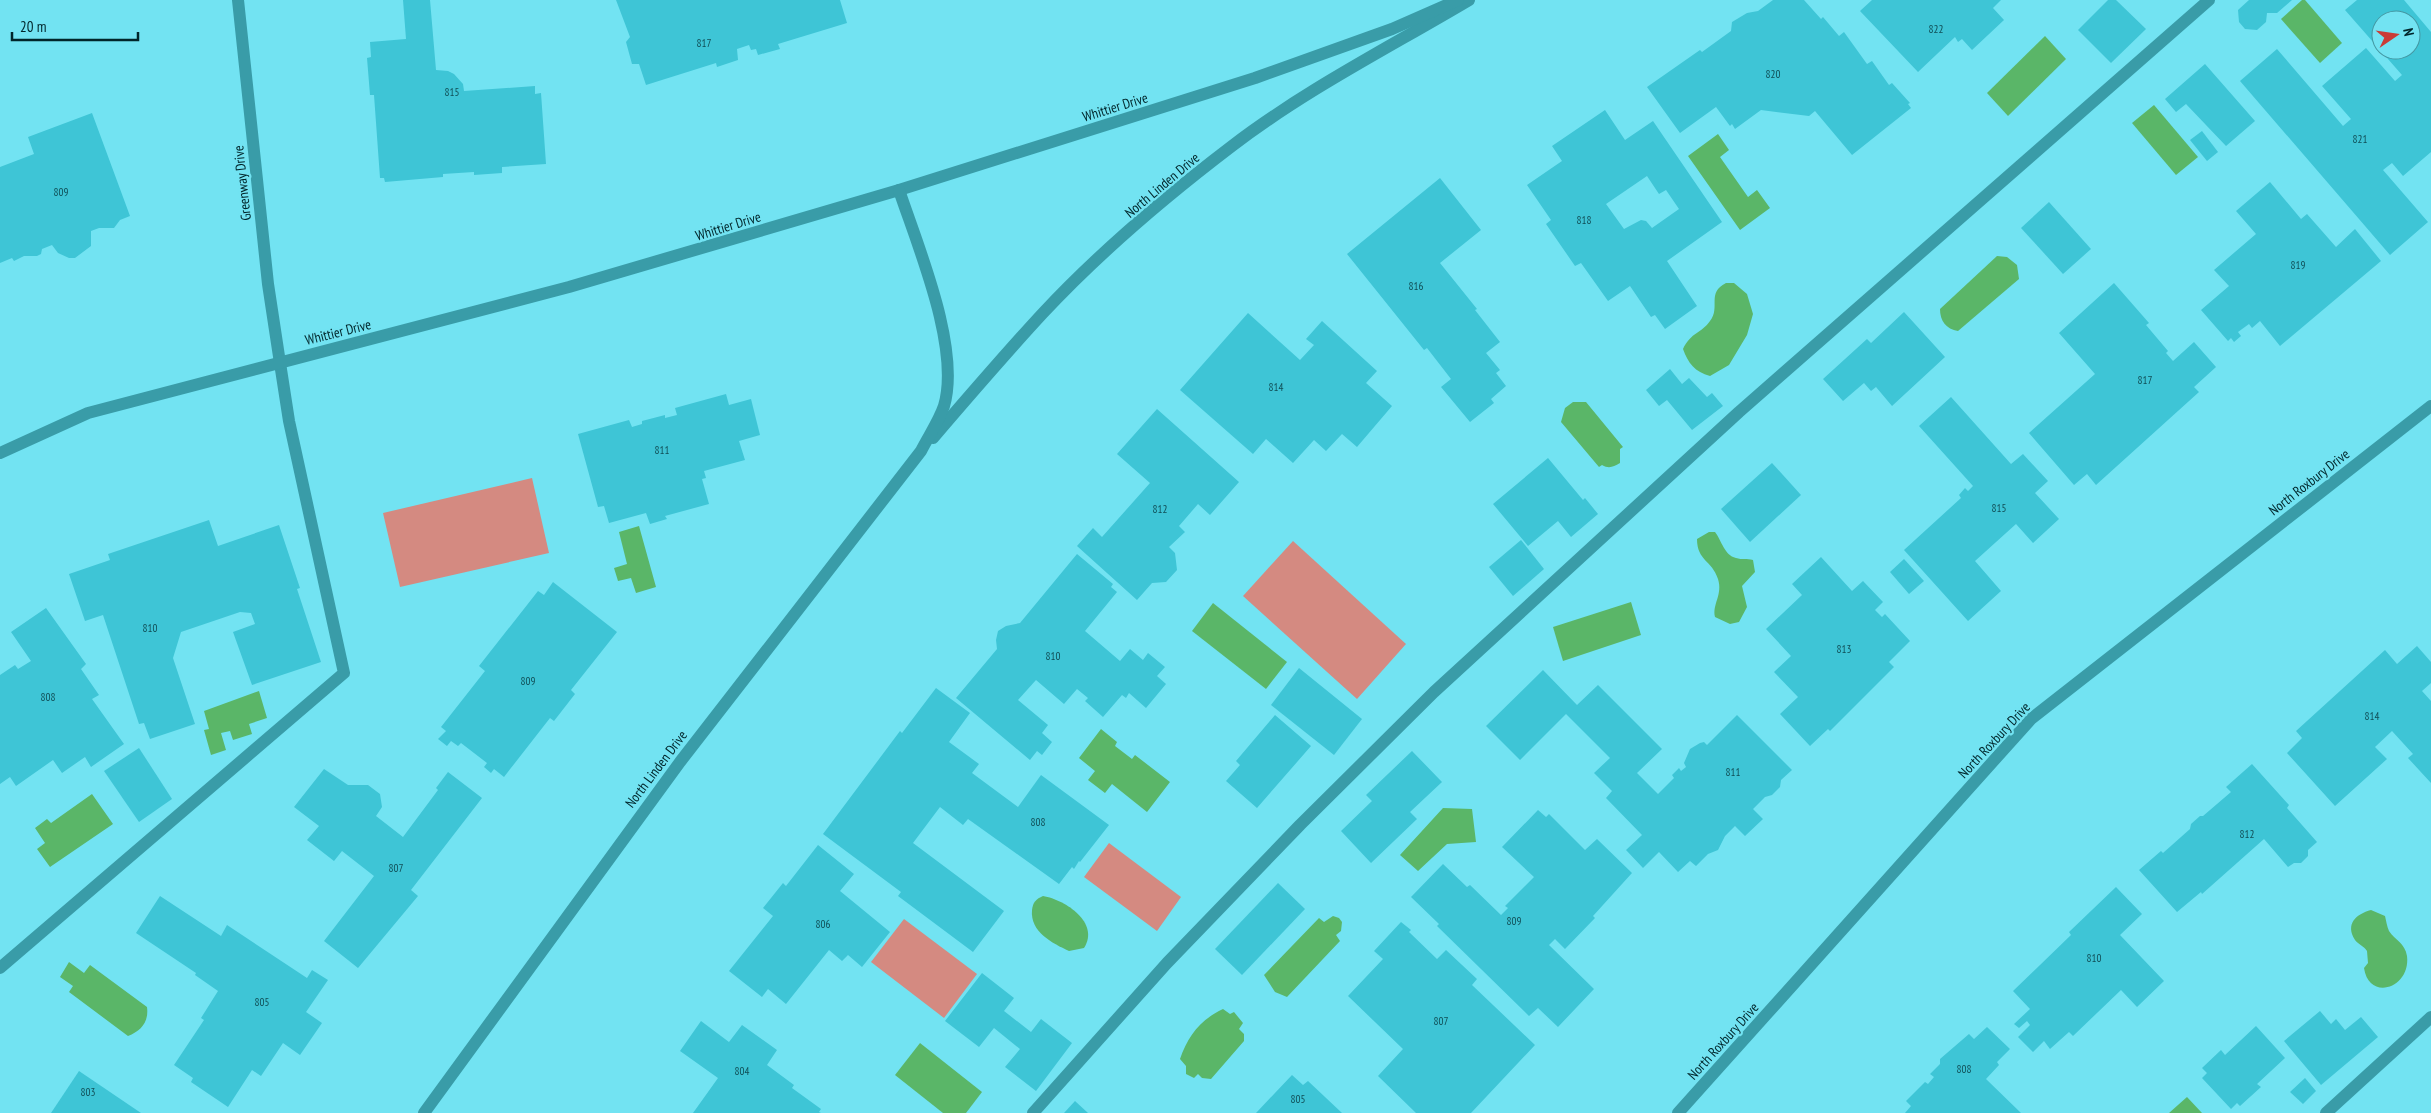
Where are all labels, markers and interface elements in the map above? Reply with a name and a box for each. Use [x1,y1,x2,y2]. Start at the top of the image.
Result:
scale bar [12,10,139,42]
north arrow [2371,10,2421,60]
text: 20 m [20,17,46,36]
house number: 822 [1929,22,1943,36]
text: N [2399,26,2418,38]
house number: 817 [697,36,711,50]
house number: 820 [1766,67,1780,81]
house number: 815 [445,85,459,99]
street label: Whittier Drive [1080,88,1150,125]
house number: 821 [2353,132,2367,146]
street label: Greenway Drive [229,144,255,221]
street label: North Linden Drive [1121,148,1203,222]
house number: 809 [54,185,68,199]
street label: Whittier Drive [693,207,763,244]
house number: 818 [1577,213,1591,227]
house number: 819 [2291,258,2305,272]
house number: 816 [1409,279,1423,293]
street label: Whittier Drive [303,315,373,349]
house number: 817 [2138,373,2152,387]
house number: 814 [1269,380,1283,394]
house number: 811 [655,443,669,457]
street label: North Roxbury Drive [2265,445,2353,519]
house number: 815 [1992,501,2006,515]
house number: 812 [1153,502,1167,516]
house number: 810 [143,621,157,635]
house number: 813 [1837,642,1851,656]
house number: 810 [1046,649,1060,663]
house number: 809 [521,674,535,688]
house number: 808 [41,690,55,704]
street label: North Roxbury Drive [1954,698,2034,782]
house number: 814 [2365,709,2379,723]
street label: North Linden Drive [621,727,691,811]
house number: 811 [1726,765,1740,779]
house number: 808 [1031,815,1045,829]
house number: 812 [2240,827,2254,841]
house number: 807 [389,861,403,875]
house number: 809 [1507,914,1521,928]
house number: 806 [816,917,830,931]
house number: 810 [2087,951,2101,965]
house number: 805 [255,995,269,1009]
street label: North Roxbury Drive [1684,999,1763,1083]
house number: 807 [1434,1014,1448,1028]
house number: 808 [1957,1062,1971,1076]
house number: 804 [735,1064,749,1078]
house number: 803 [81,1085,95,1099]
house number: 805 [1291,1092,1305,1106]

